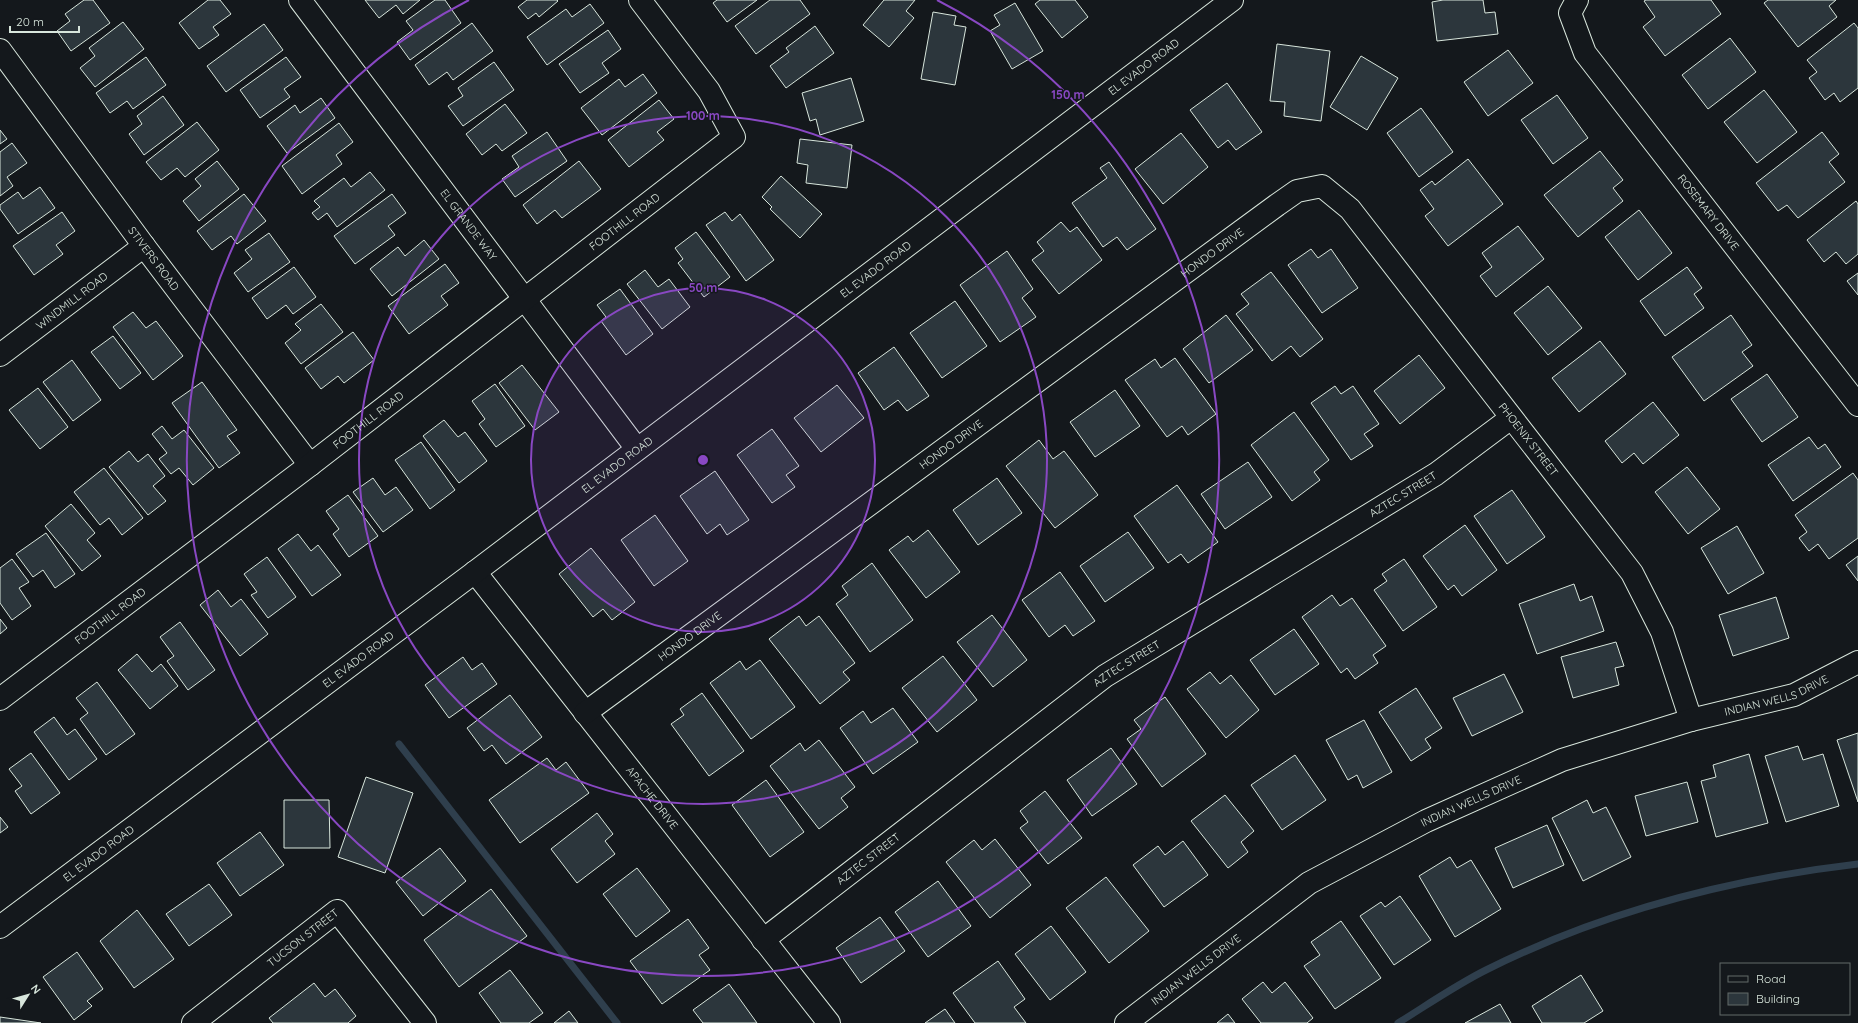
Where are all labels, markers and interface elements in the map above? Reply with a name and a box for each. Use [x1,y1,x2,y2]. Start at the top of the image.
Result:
scale bar [10,8,79,34]
text: 20 m [16,14,44,29]
street label: EL EVADO ROAD [1105,35,1182,98]
text: 150 m [1051,87,1085,102]
text: 100 m [686,108,720,123]
street label: ROSEMARY DRIVE [1675,171,1742,253]
street label: EL GRANDE WAY [437,186,500,263]
street label: FOOTHILL ROAD [586,190,663,253]
street label: STIVERS ROAD [125,224,182,293]
street label: HONDO DRIVE [1178,225,1247,281]
street label: EL EVADO ROAD [837,238,914,301]
street label: WINDMILL ROAD [33,269,111,332]
text: 50 m [689,280,717,295]
street label: FOOTHILL ROAD [330,388,406,452]
street label: PHOENIX STREET [1496,400,1561,479]
street label: HONDO DRIVE [916,416,985,472]
street label: EL EVADO ROAD [579,433,655,496]
centre of rings [696,453,710,467]
street label: AZTEC STREET [1366,468,1440,520]
street label: FOOTHILL ROAD [72,584,149,647]
street label: HONDO DRIVE [655,608,724,664]
street label: EL EVADO ROAD [320,628,397,691]
street label: AZTEC STREET [1090,637,1163,690]
street label: INDIAN WELLS DRIVE [1723,672,1831,719]
street label: APACHE DRIVE [623,763,681,832]
street label: INDIAN WELLS DRIVE [1418,772,1523,830]
street label: EL EVADO ROAD [60,822,137,885]
street label: AZTEC STREET [834,830,903,888]
street label: TUCSON STREET [264,905,342,970]
street label: INDIAN WELLS DRIVE [1148,931,1243,1008]
legend [1720,963,1850,1015]
text: Road [1756,971,1786,986]
north arrow [8,975,48,1015]
text: N [28,982,44,996]
text: Building [1756,991,1800,1006]

